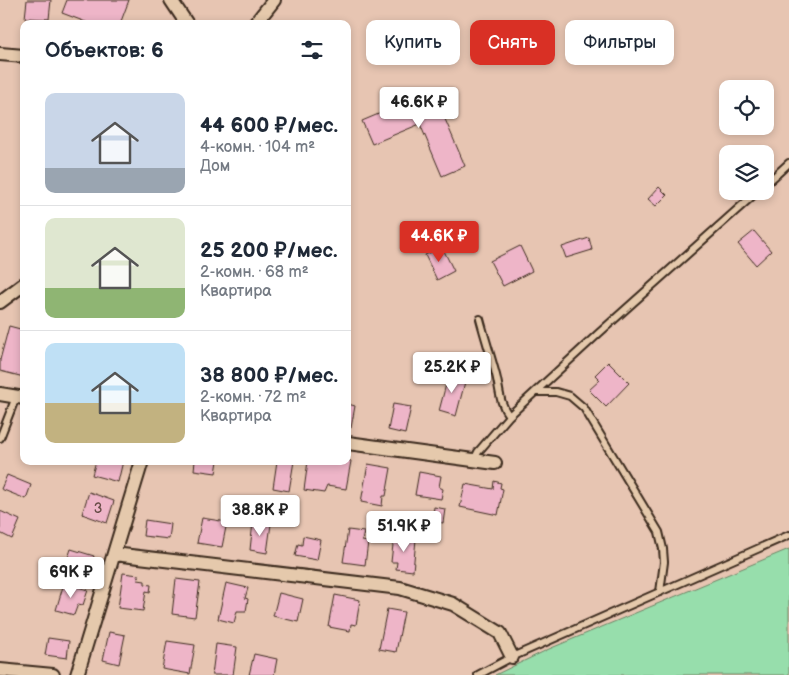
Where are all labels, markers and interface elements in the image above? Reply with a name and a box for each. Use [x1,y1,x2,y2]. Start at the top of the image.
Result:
chip: Купить [366,20,460,65]
chip: Снять [470,20,555,65]
chip: Фильтры [565,20,674,65]
icon: filters [298,36,326,64]
text: Объектов: 6 [45,38,164,63]
map controls [719,80,774,200]
button: locate [719,80,774,135]
pin: 46.6K ₽ [373,86,465,129]
text: 46.6K ₽ [391,93,447,112]
icon: home [85,113,145,173]
text: 44 600 ₽/мес. [200,113,338,138]
text: 4-комн. · 104 m² [200,138,315,157]
button: layers [719,145,774,200]
text: Дом [200,157,230,176]
pin: 44.6K ₽ [393,220,485,263]
text: 44.6K ₽ [411,227,467,246]
icon: home [85,238,145,298]
text: 25 200 ₽/мес. [200,238,338,263]
text: 2-комн. · 68 m² [200,263,309,282]
text: Квартира [200,282,272,301]
pin: 25.2K ₽ [406,352,498,394]
text: 25.2K ₽ [424,358,480,377]
icon: home [85,363,145,423]
text: 38 800 ₽/мес. [200,363,338,388]
text: 2-комн. · 72 m² [200,388,306,407]
text: Квартира [200,407,272,426]
pin: 38.8K ₽ [214,494,306,537]
house number: 3 [94,500,102,517]
text: 38.8K ₽ [232,501,288,520]
pin: 51.9K ₽ [358,510,450,553]
text: 51.9K ₽ [377,517,431,536]
pin: 69K ₽ [36,556,106,599]
text: 69K ₽ [49,563,93,582]

